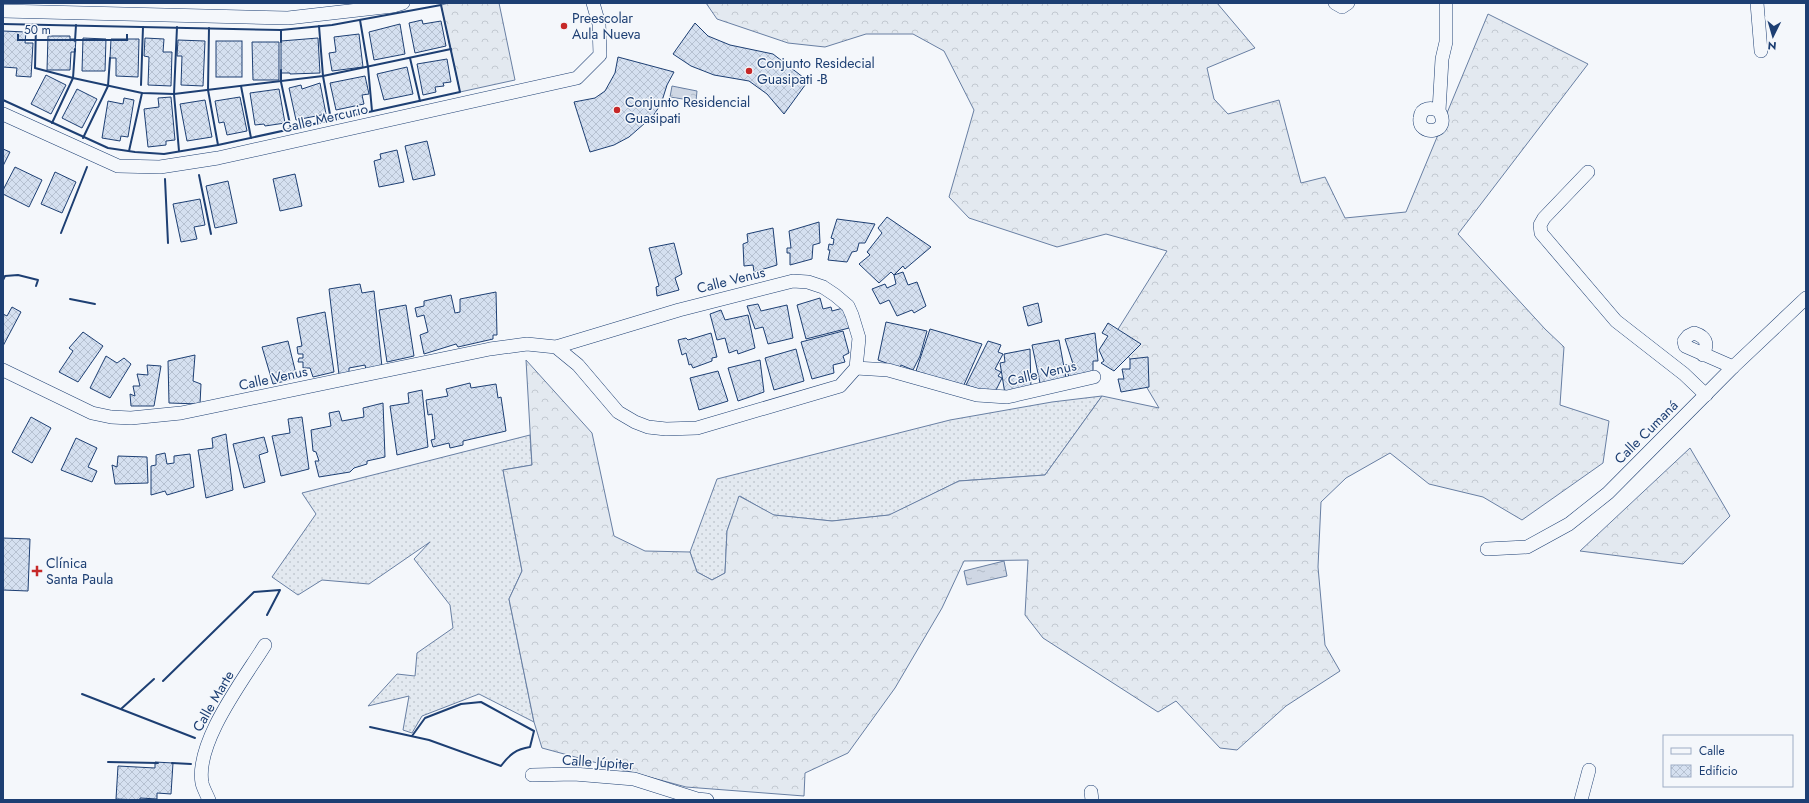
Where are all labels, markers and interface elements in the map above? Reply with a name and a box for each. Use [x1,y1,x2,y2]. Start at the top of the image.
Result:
place label: Preescolar Aula Nueva [572,8,641,44]
scale bar [18,16,127,42]
north arrow [1753,16,1793,56]
text: 50 m [24,21,51,39]
marker: Preescolar Aula Nueva [559,21,569,31]
text: N [1767,38,1777,54]
place label: Conjunto Residecial Guasipati -B [757,53,875,89]
marker: Conjunto Residecial Guasipati -B [744,66,754,76]
place label: Conjunto Residencial Guasipati [625,92,750,128]
street label: Calle Mercurio [280,98,370,138]
marker: Conjunto Residencial Guasipati [612,105,622,115]
street label: Calle Venus [695,262,768,298]
street label: Calle Venus [1006,355,1079,391]
street label: Calle Venus [237,361,310,395]
street label: Calle Cumaná [1610,396,1682,468]
place label: Clínica Santa Paula [46,553,113,589]
marker: Clínica Santa Paula [31,565,43,577]
street label: Calle Marte [187,667,239,735]
legend [1663,735,1793,787]
text: Calle [1699,742,1725,760]
street label: Calle Júpiter [561,750,635,774]
text: Edificio [1699,762,1738,780]

